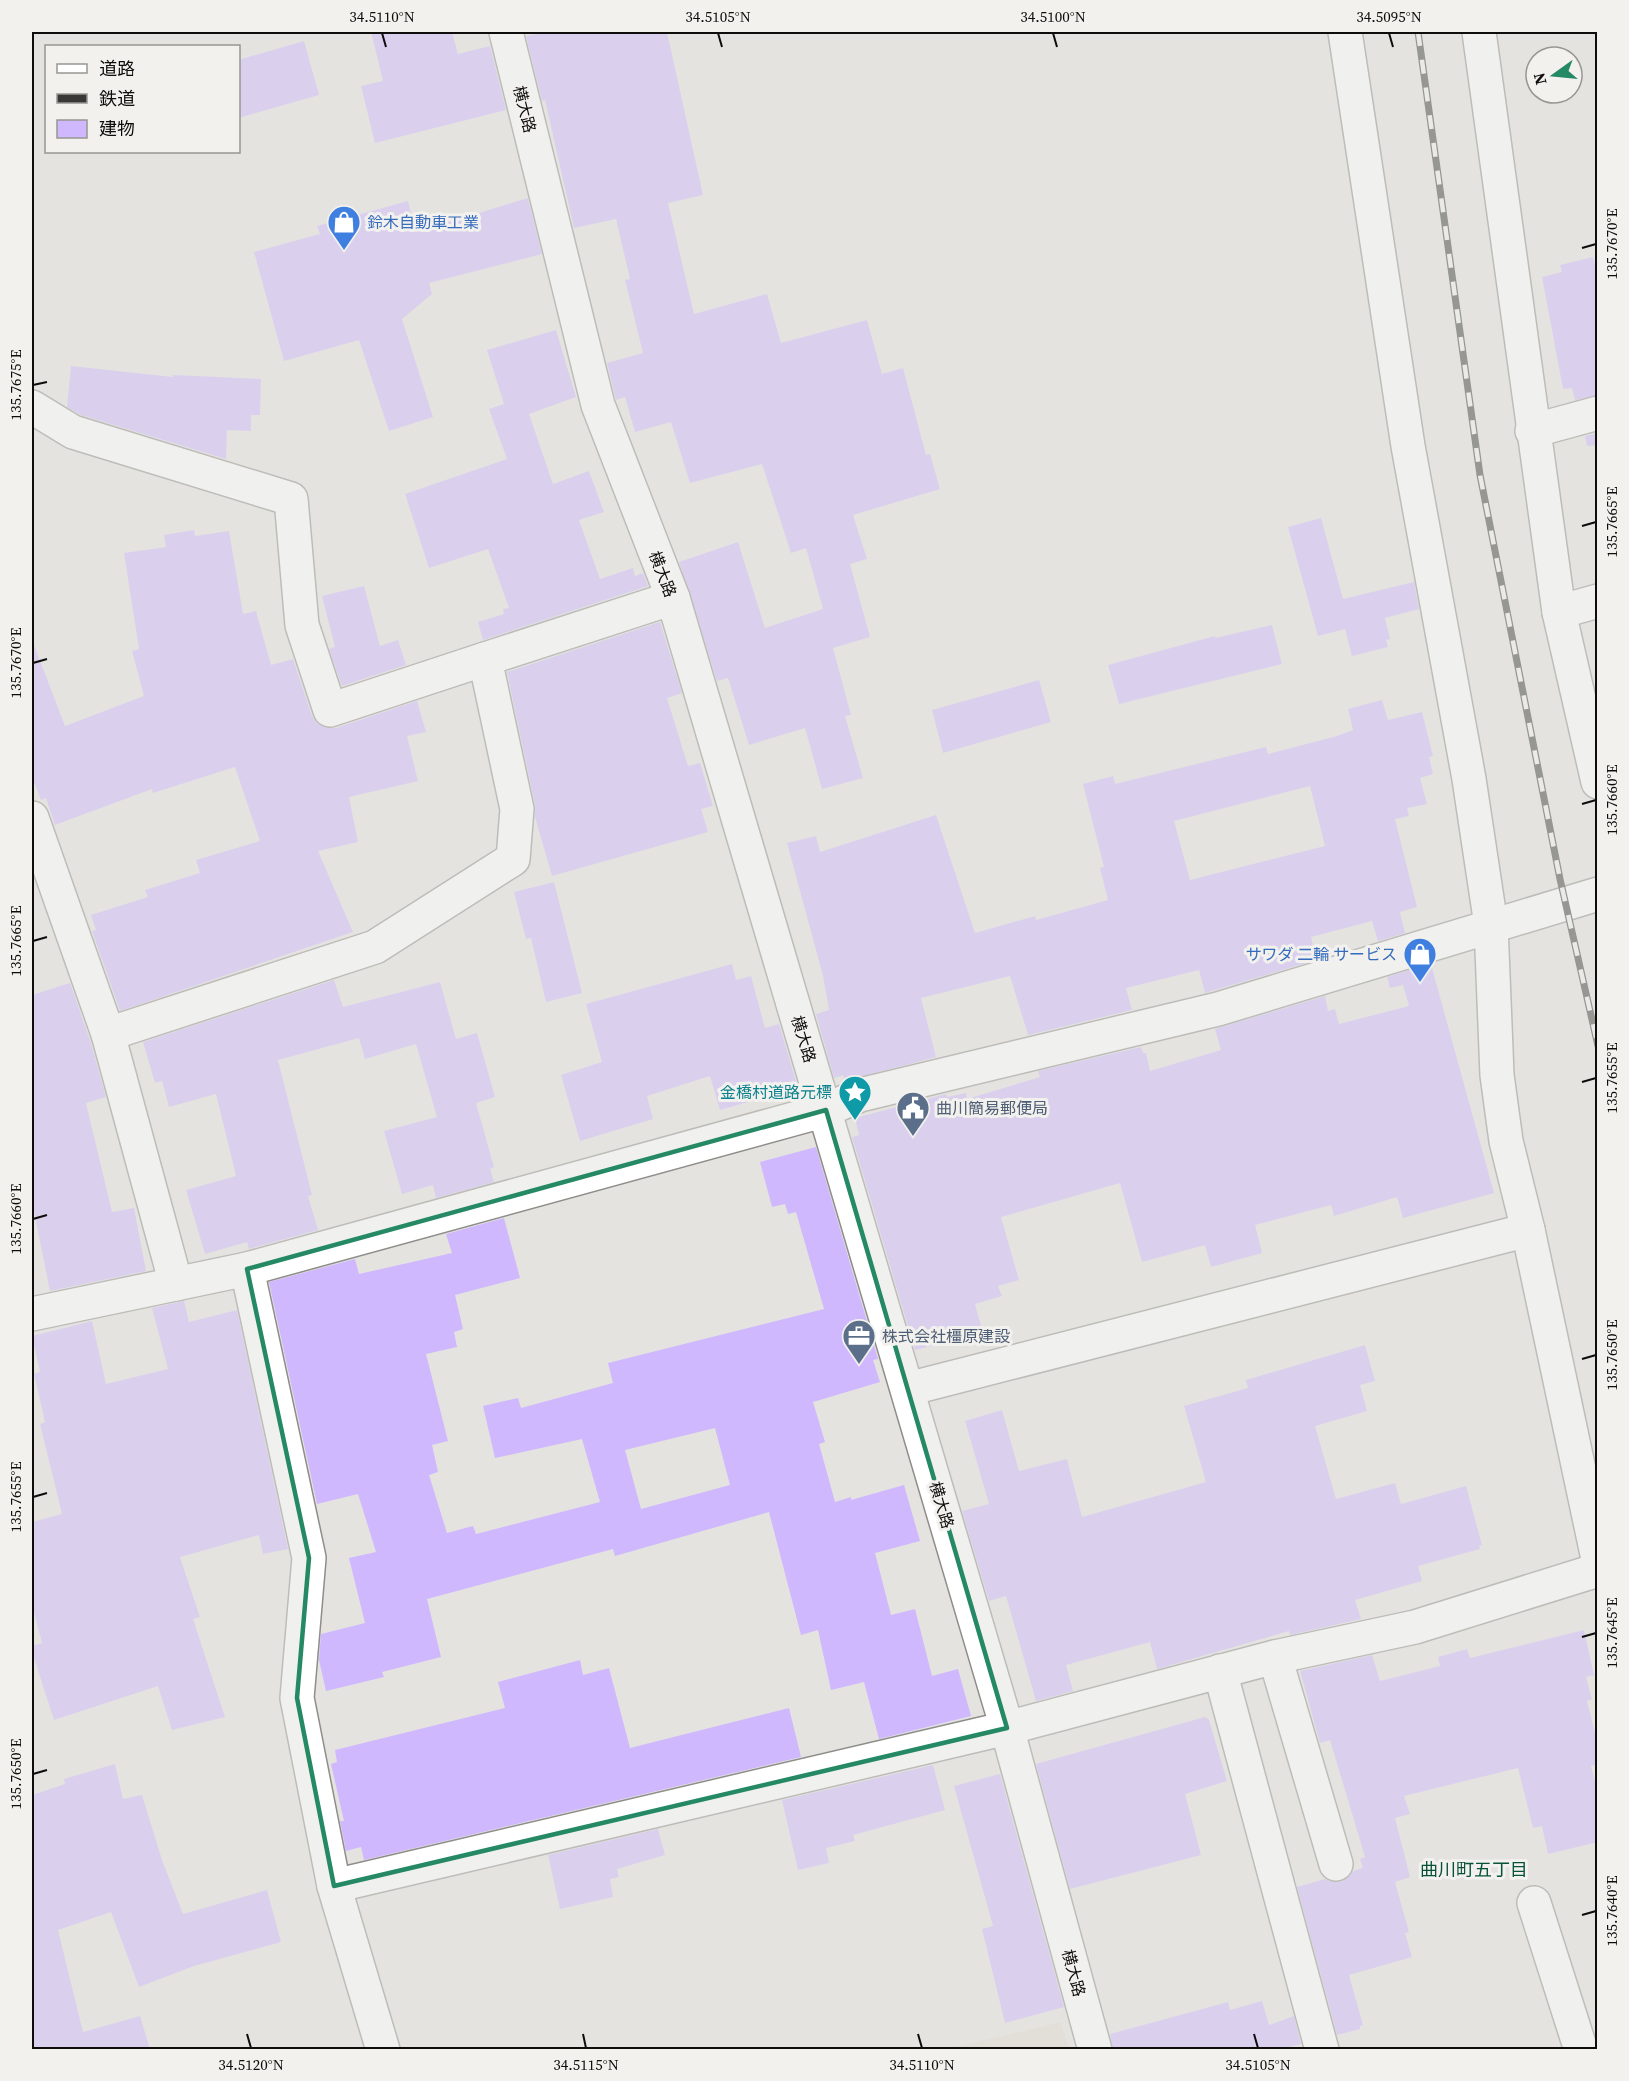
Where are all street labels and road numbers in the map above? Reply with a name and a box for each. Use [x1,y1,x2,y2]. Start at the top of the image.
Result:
street label: 横大路 [509,83,541,135]
street label: 横大路 [644,548,682,600]
street label: 横大路 [786,1013,822,1065]
street label: 横大路 [925,1479,959,1531]
street label: 横大路 [1057,1947,1091,1999]

